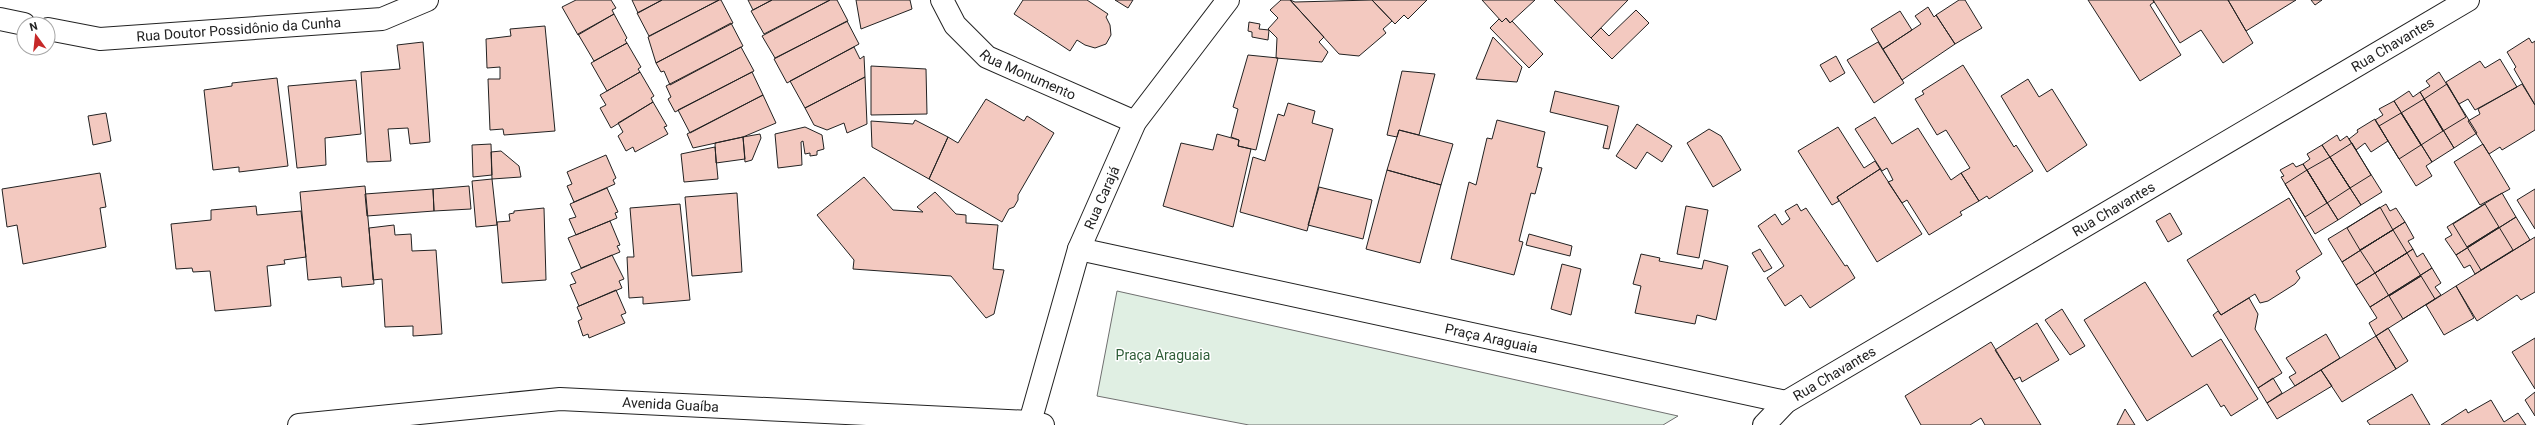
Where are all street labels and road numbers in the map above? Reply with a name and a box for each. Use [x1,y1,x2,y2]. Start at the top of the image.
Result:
street label: Rua Doutor Possidônio da Cunha [136,14,342,44]
street label: Rua Chavantes [2348,14,2437,75]
street label: Rua Monumento [976,46,1078,103]
street label: Rua Carajá [1081,164,1123,232]
street label: Rua Chavantes [2069,178,2158,239]
street label: Praça Araguaia [1443,320,1540,356]
street label: Rua Chavantes [1790,343,1879,404]
street label: Avenida Guaíba [622,394,719,415]

